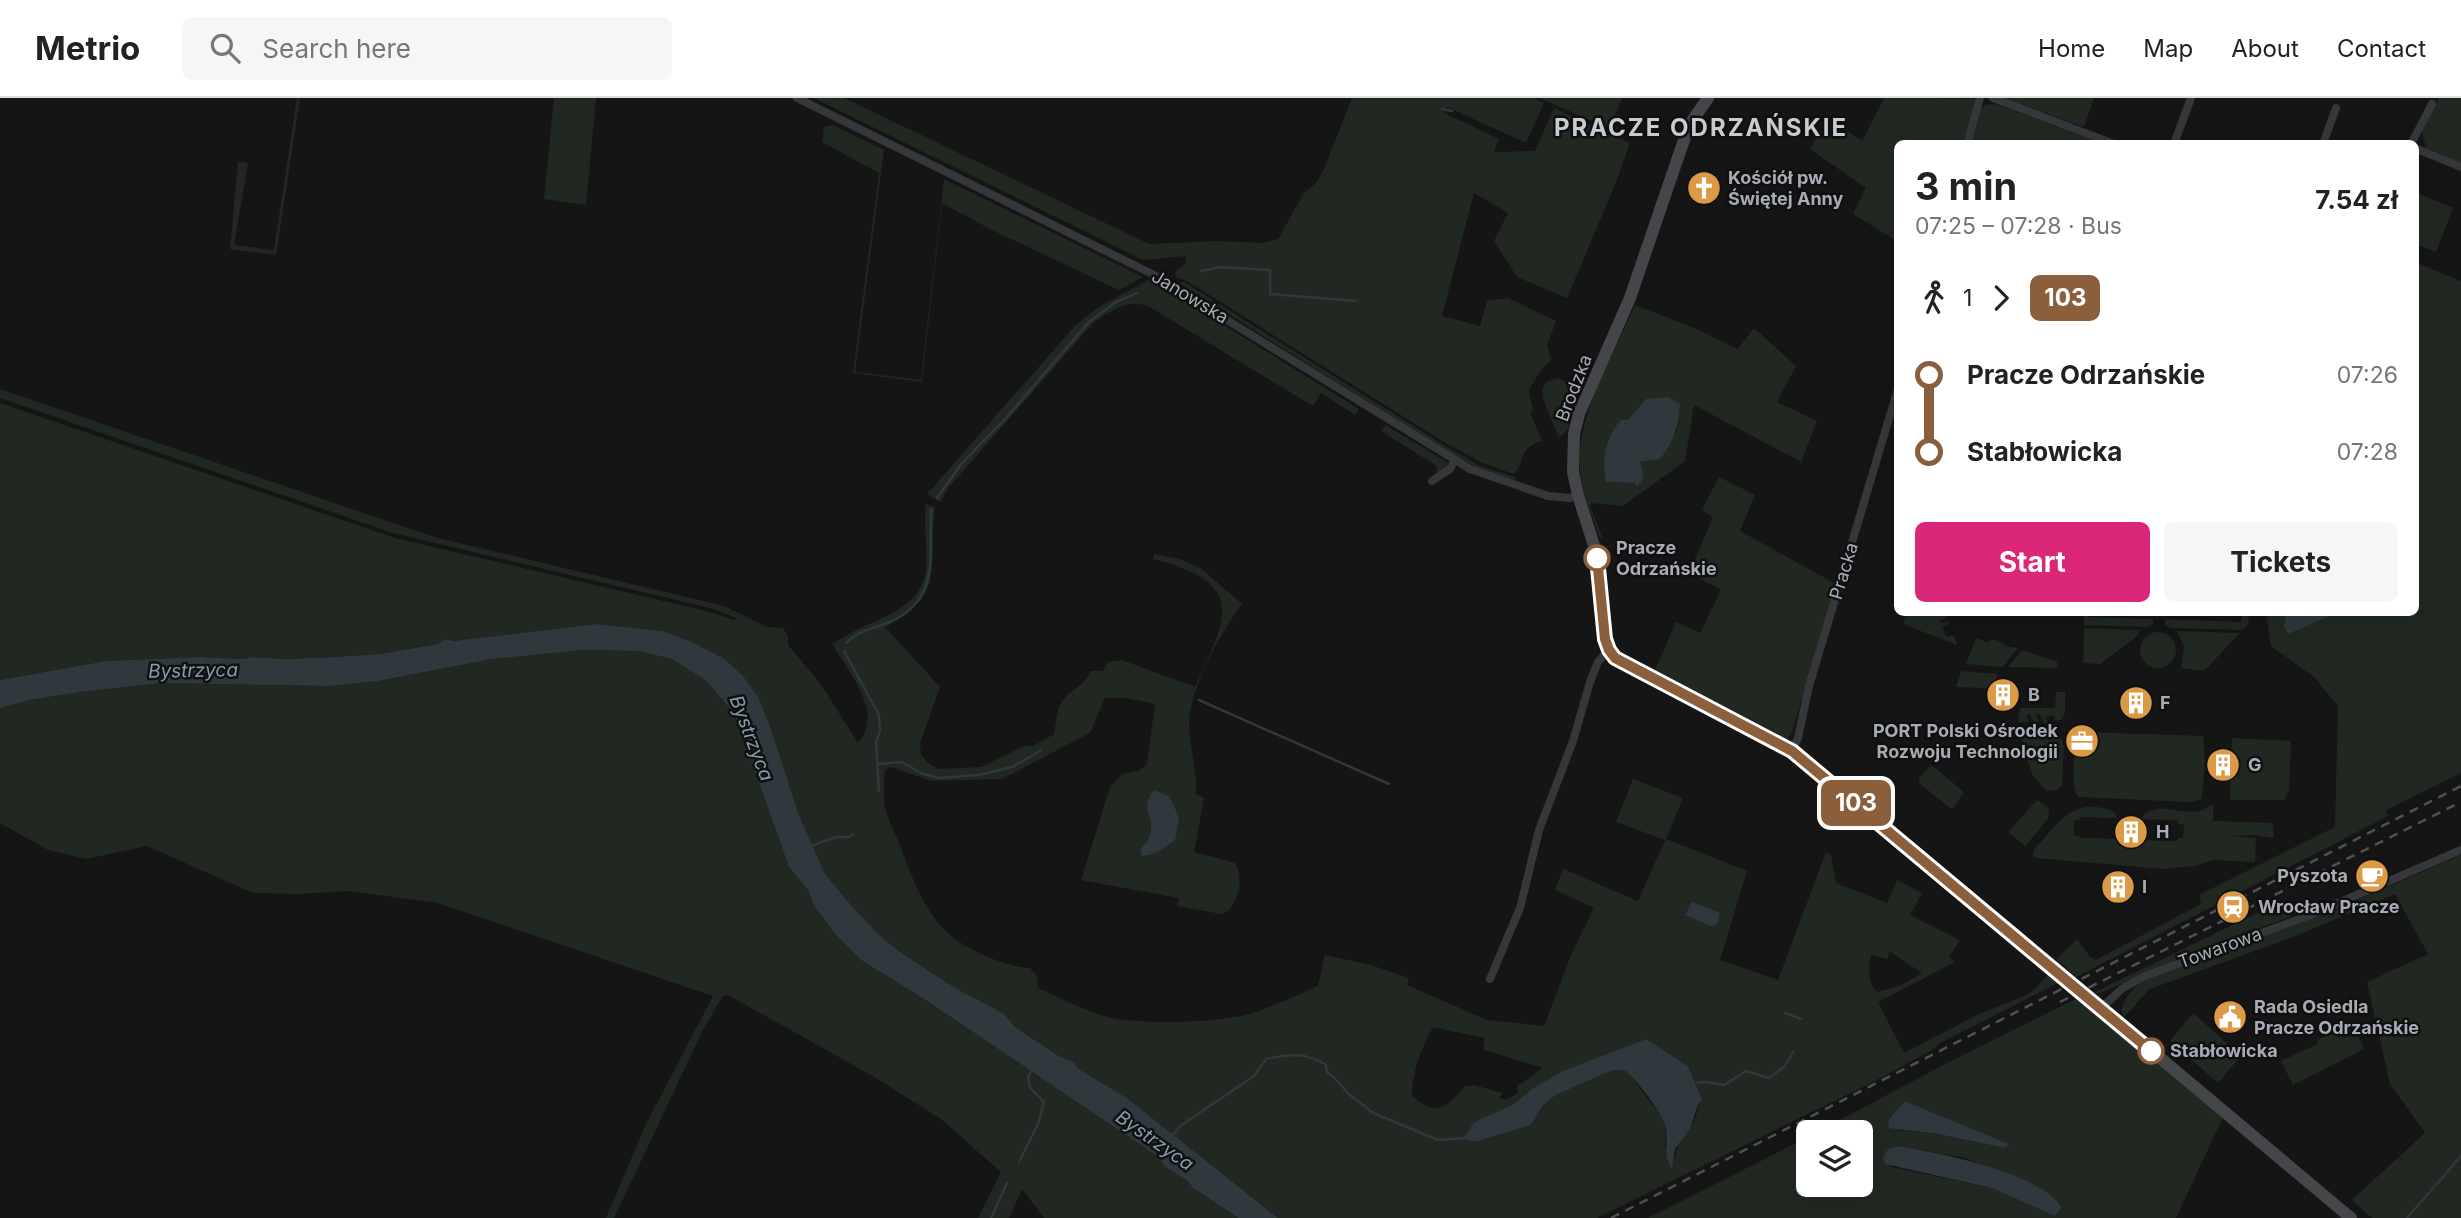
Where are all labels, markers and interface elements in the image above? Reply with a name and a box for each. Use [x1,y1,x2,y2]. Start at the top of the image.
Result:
search box [182,17,672,80]
text: Metrio [35,28,140,68]
icon: search [206,29,244,67]
text: Search here [262,33,411,64]
text: Home [2038,34,2105,63]
text: Map [2143,34,2193,63]
text: About [2231,34,2299,63]
text: Contact [2337,34,2426,63]
district label: PRACZE ODRZAŃSKIE [1554,113,1848,142]
text: 3 min [1915,163,2017,209]
place label: Kościół pw. Świętej Anny [1728,167,1844,209]
church icon: Kościół pw. Świętej Anny [1685,169,1723,207]
text: 7.54 zł [2315,184,2398,215]
text: 07:25 – 07:28 · Bus [1915,212,2122,240]
street label: Janowska [1148,266,1232,328]
icon: walk [1915,279,1953,317]
icon: forward [1982,279,2020,317]
text: 103 [2044,283,2086,312]
text: 1 [1963,284,1972,312]
street label: Brodzka [1551,351,1596,424]
text: Pracze Odrzańskie [1967,359,2205,390]
text: 07:26 [2337,361,2398,389]
text: Stabłowicka [1967,436,2122,467]
text: 07:28 [2337,438,2398,466]
button: Start [1915,522,2150,602]
button: Tickets [2164,522,2398,602]
place label: Pracze Odrzańskie [1616,537,1717,579]
street label: Pracka [1825,540,1862,602]
marker: Pracze Odrzańskie [1584,545,1610,571]
water label: Bystrzyca [148,658,238,683]
building icon: B [1984,676,2022,714]
place label: B [2028,684,2040,705]
building icon: F [2117,684,2155,722]
water label: Bystrzyca [725,692,778,785]
place label: F [2160,692,2171,713]
place label: PORT Polski Ośrodek Rozwoju Technologii [1873,720,2059,762]
office icon: PORT Polski Ośrodek Rozwoju Technologii [2063,722,2101,760]
building icon: G [2204,746,2242,784]
place label: G [2248,754,2262,775]
line badge: 103 [1816,780,1896,826]
text: 103 [1835,788,1877,817]
building icon: H [2112,813,2150,851]
place label: H [2156,821,2169,842]
cafe icon: Pyszota [2353,857,2391,895]
place label: Pyszota [2277,865,2348,886]
building icon: I [2099,868,2137,906]
place label: I [2142,876,2147,897]
station icon: Wrocław Pracze [2214,888,2252,926]
place label: Wrocław Pracze [2258,896,2400,917]
street label: Towarowa [2175,923,2264,972]
place label: Rada Osiedla Pracze Odrzańskie [2254,996,2419,1038]
public building icon: Rada Osiedla Pracze Odrzańskie [2211,998,2249,1036]
marker: Stabłowicka [2138,1038,2164,1064]
place label: Stabłowicka [2170,1040,2278,1061]
water label: Bystrzyca [1111,1105,1198,1176]
map controls [1796,1120,1873,1197]
button: layers [1796,1120,1873,1197]

